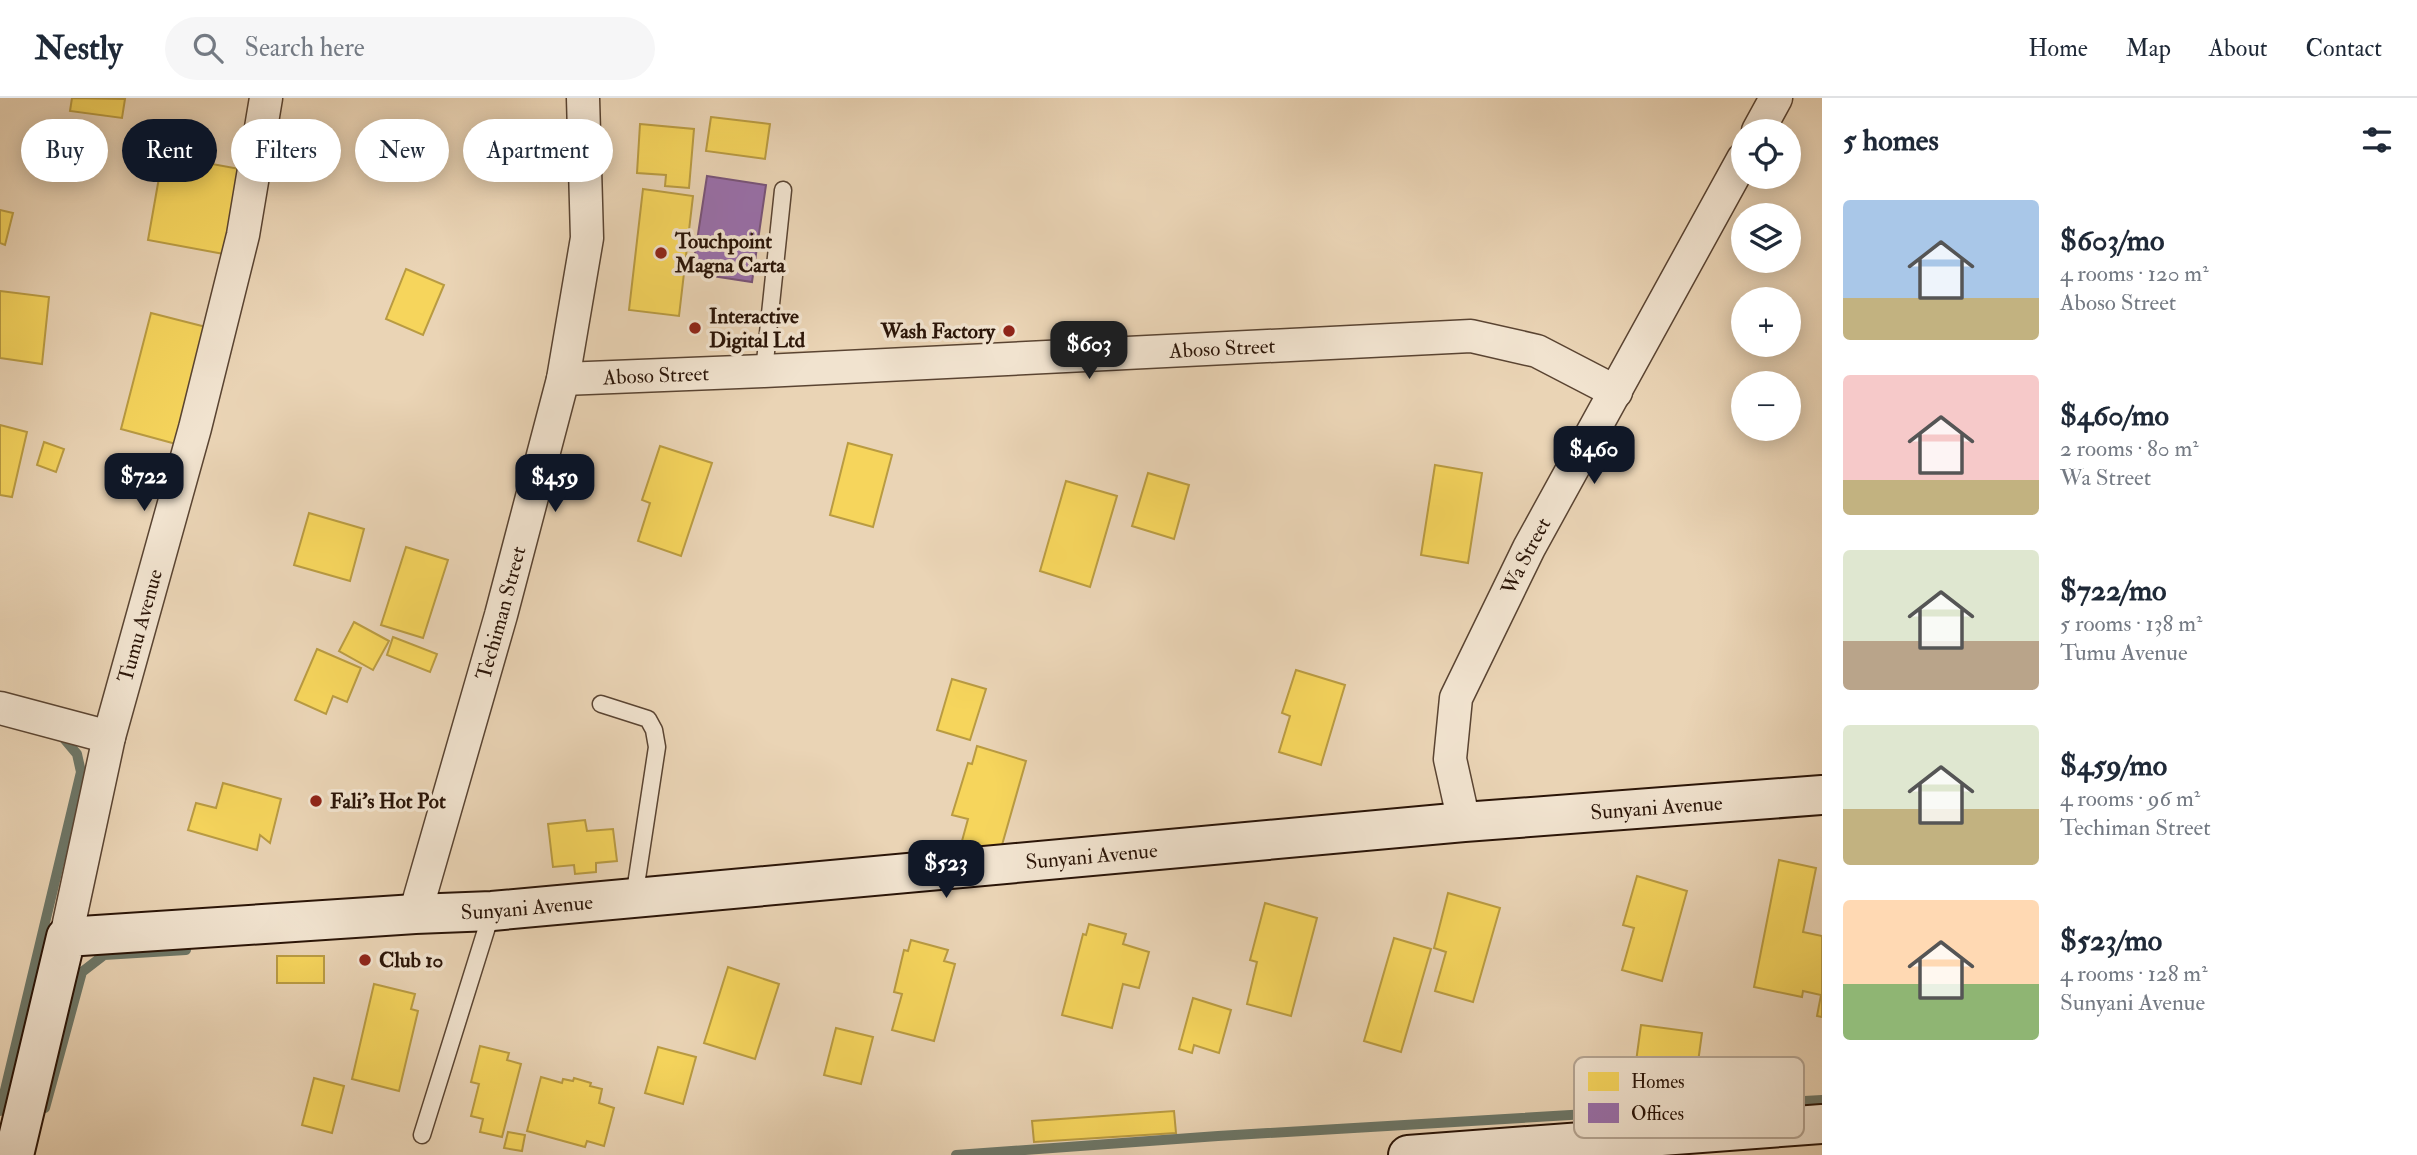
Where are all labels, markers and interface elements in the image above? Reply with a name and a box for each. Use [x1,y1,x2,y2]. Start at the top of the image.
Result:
search box [165,17,655,80]
text: Nestly [35,28,123,69]
icon: search [189,29,227,67]
text: Search here [245,32,365,64]
text: Home [2028,33,2088,64]
text: Map [2126,33,2171,64]
text: About [2209,33,2268,64]
text: Contact [2306,33,2382,64]
chip: Buy [21,119,108,182]
chip: Rent [122,119,217,182]
chip: Filters [231,119,341,182]
chip: New [355,119,449,182]
chip: Apartment [463,119,613,182]
map controls [1731,119,1801,441]
button: locate [1731,119,1801,189]
icon: filters [2358,121,2396,159]
text: 5 homes [1843,122,1939,159]
button: layers [1731,203,1801,273]
text: $603/mo [2060,222,2164,259]
place label: Touchpoint Magna Carta [674,228,787,279]
icon: home [1899,228,1983,312]
marker: Touchpoint Magna Carta [653,245,669,261]
text: 4 rooms · 120 m² [2060,259,2209,288]
button: + [1731,287,1801,357]
text: Aboso Street [2060,288,2176,317]
place label: Interactive Digital Ltd [709,303,806,354]
place label: Wash Factory [880,318,996,345]
marker: Interactive Digital Ltd [687,320,703,336]
pin: $603 [1048,322,1130,381]
marker: Wash Factory [1001,323,1017,339]
text: $603 [1066,329,1112,358]
street label: Aboso Street [1168,333,1276,365]
street label: Aboso Street [601,360,710,391]
button: − [1731,371,1801,441]
text: $460/mo [2060,397,2169,434]
icon: home [1899,403,1983,487]
pin: $460 [1553,426,1635,486]
text: $460 [1570,434,1618,463]
text: 2 rooms · 80 m² [2060,434,2199,463]
pin: $722 [103,454,185,513]
pin: $459 [514,454,596,514]
text: $722 [121,461,167,490]
text: $459 [531,462,579,491]
text: Wa Street [2060,463,2151,492]
street label: Wa Street [1495,513,1557,600]
street label: Techiman Street [470,543,533,683]
street label: Tumu Avenue [112,566,169,686]
text: $722/mo [2060,572,2167,609]
icon: home [1899,578,1983,662]
text: 5 rooms · 138 m² [2060,609,2203,638]
text: Tumu Avenue [2060,638,2188,667]
text: $459/mo [2060,747,2167,784]
icon: home [1899,753,1983,837]
text: 4 rooms · 96 m² [2060,784,2200,813]
place label: Fali's Hot Pot [330,788,446,815]
street label: Sunyani Avenue [1589,790,1724,826]
marker: Fali's Hot Pot [308,793,324,809]
text: Techiman Street [2060,813,2211,842]
street label: Sunyani Avenue [1024,837,1159,876]
pin: $523 [905,840,987,900]
text: $523 [924,848,968,877]
street label: Sunyani Avenue [460,889,594,926]
text: $523/mo [2060,922,2162,959]
icon: home [1899,928,1983,1012]
place label: Club 10 [379,947,444,974]
marker: Club 10 [357,952,373,968]
text: 4 rooms · 128 m² [2060,959,2208,988]
text: Sunyani Avenue [2060,988,2205,1017]
legend [1574,1057,1804,1138]
text: Homes [1631,1070,1685,1094]
text: Offices [1631,1102,1684,1126]

